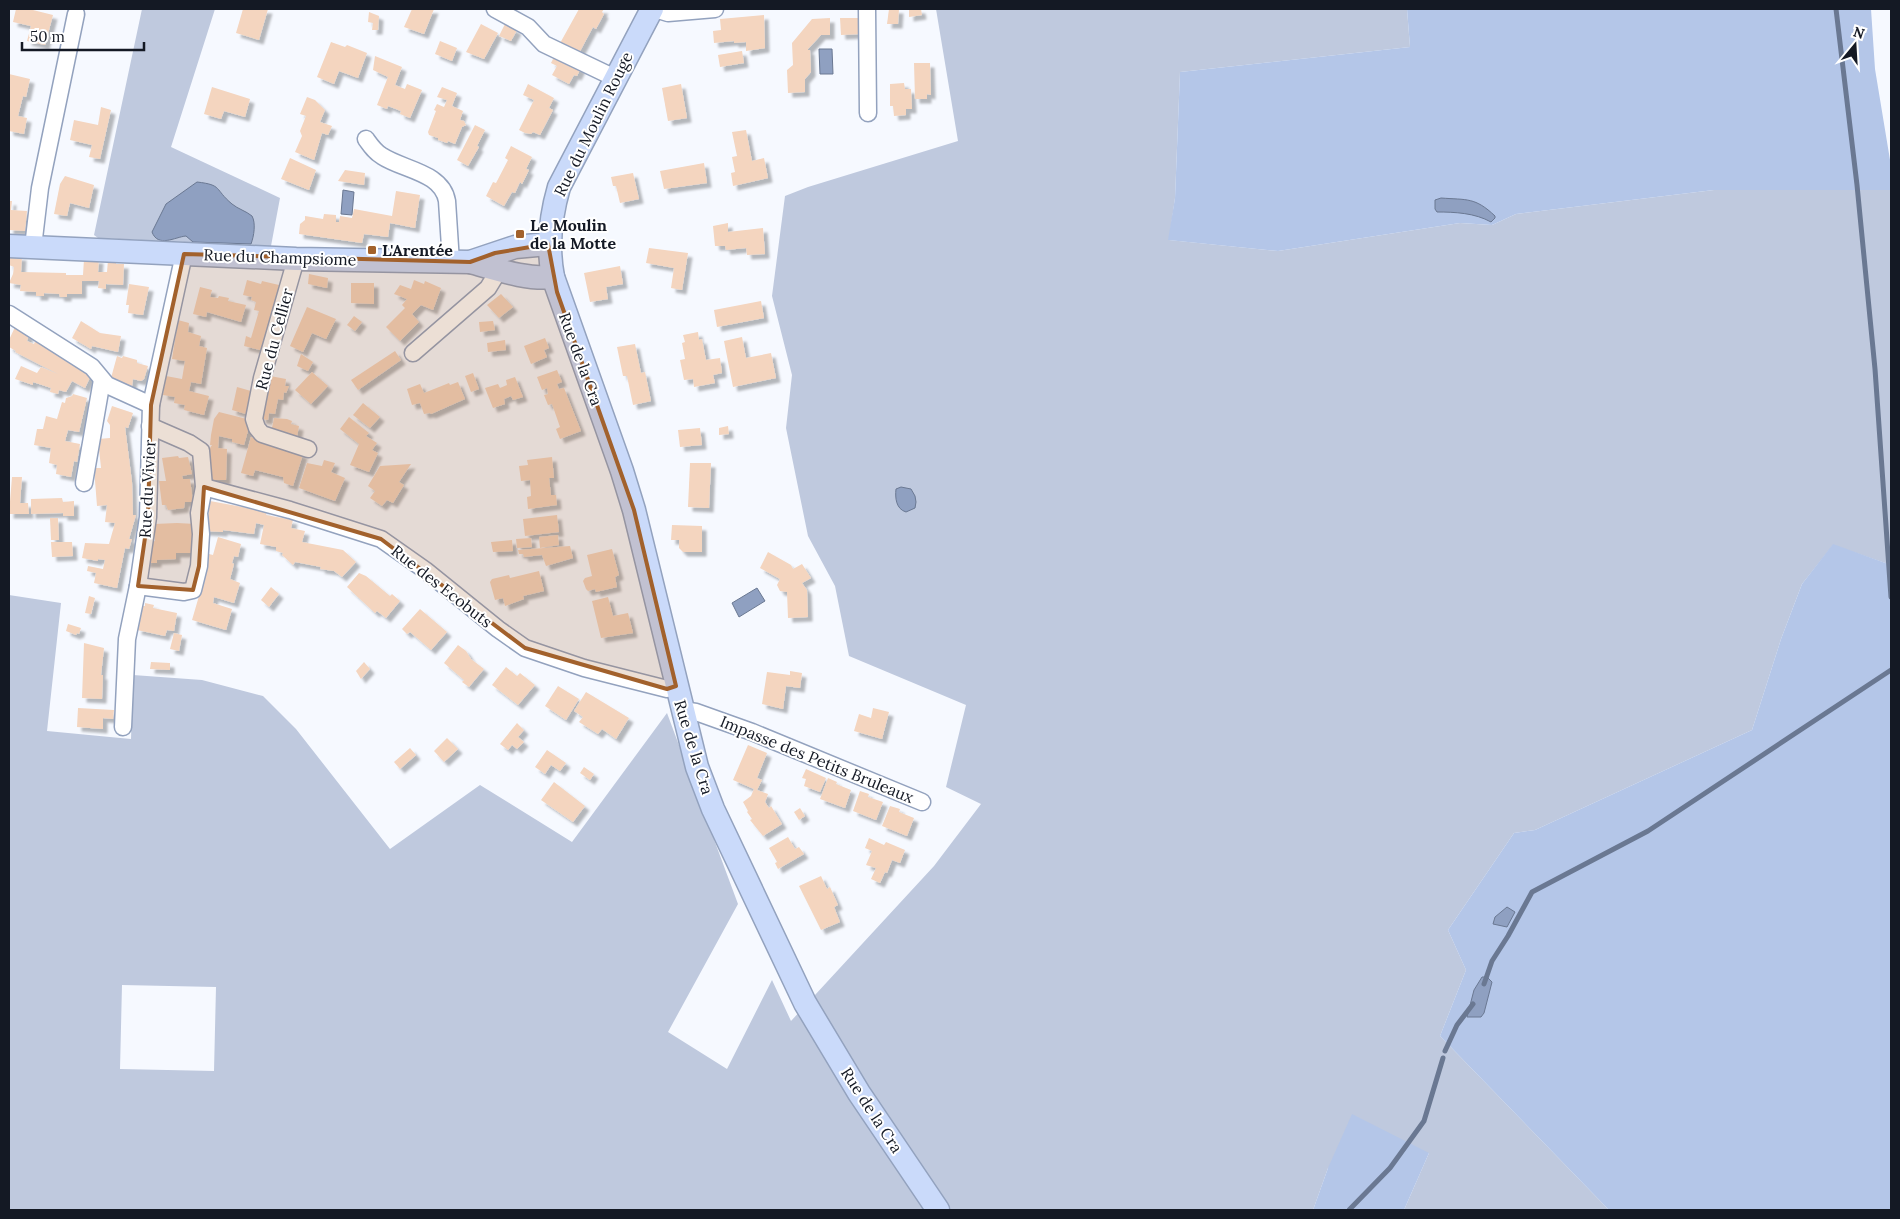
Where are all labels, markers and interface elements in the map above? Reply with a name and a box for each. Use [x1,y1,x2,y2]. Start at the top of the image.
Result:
scale bar [22,20,145,52]
north arrow [1830,20,1880,70]
text: N [1851,22,1867,43]
text: 50 m [30,27,65,46]
street label: Rue du Moulin Rouge [549,48,637,200]
place label: Le Moulin de la Motte [530,215,616,253]
marker: Le Moulin de la Motte [514,228,526,240]
place label: L'Arentée [382,240,453,260]
street label: Rue du Champsiome [203,244,357,270]
marker: L'Arentée [366,244,378,256]
street label: Rue du Cellier [251,286,297,392]
street label: Rue de la Cra [555,310,607,408]
street label: Rue du Vivier [134,439,160,539]
street label: Rue des Ecobuts [388,540,496,632]
street label: Rue de la Cra [670,697,718,797]
street label: Impasse des Petits Bruleaux [717,711,917,807]
street label: Rue de la Cra [837,1063,907,1157]

